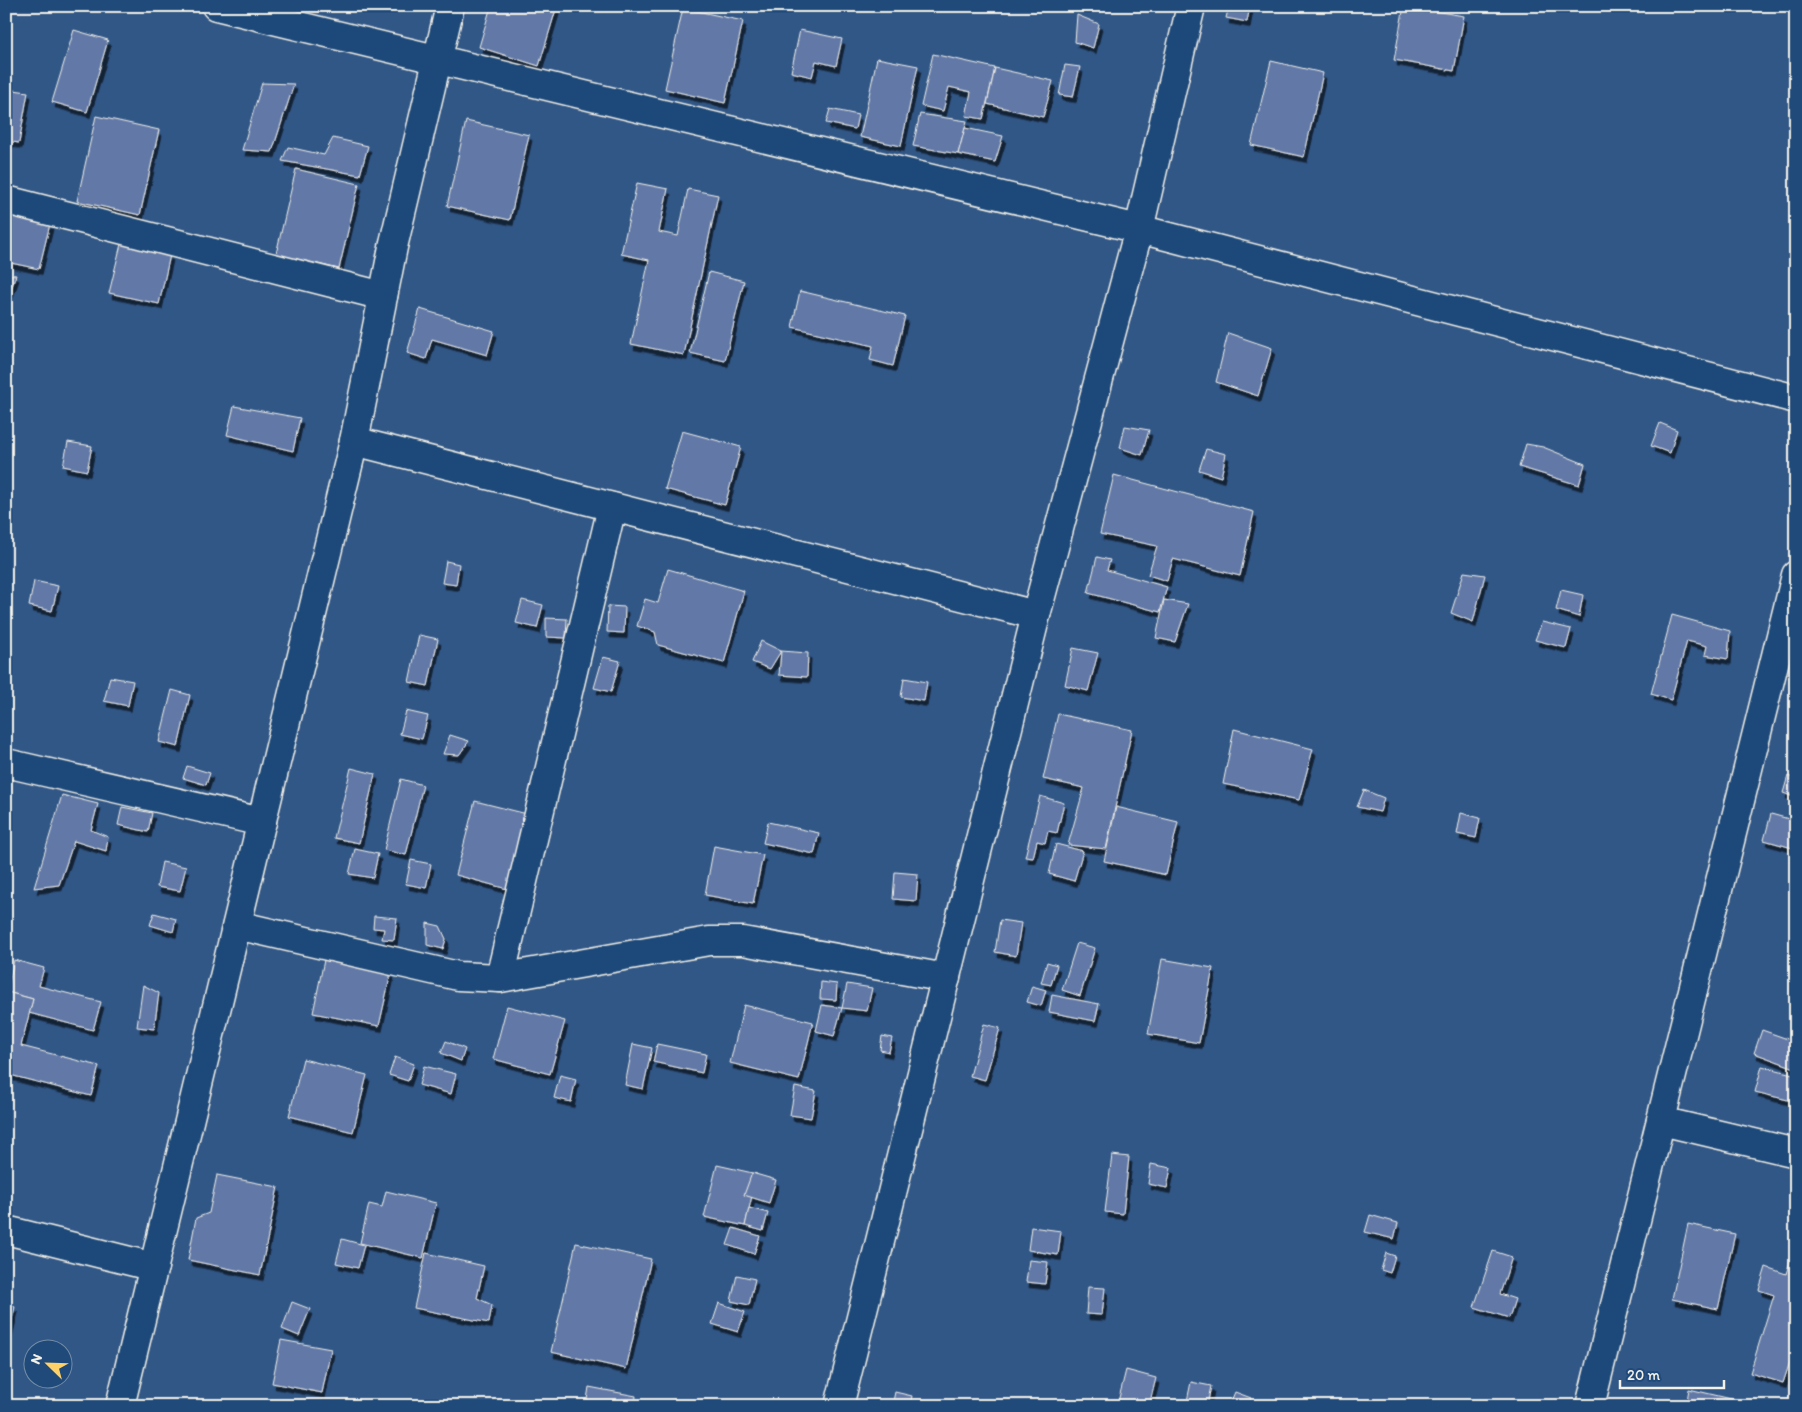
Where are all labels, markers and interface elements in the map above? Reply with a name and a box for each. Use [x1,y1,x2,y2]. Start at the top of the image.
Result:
north arrow [22,1340,72,1390]
text: N [27,1351,46,1367]
scale bar [1620,1357,1723,1389]
text: 20 m [1627,1366,1661,1384]

